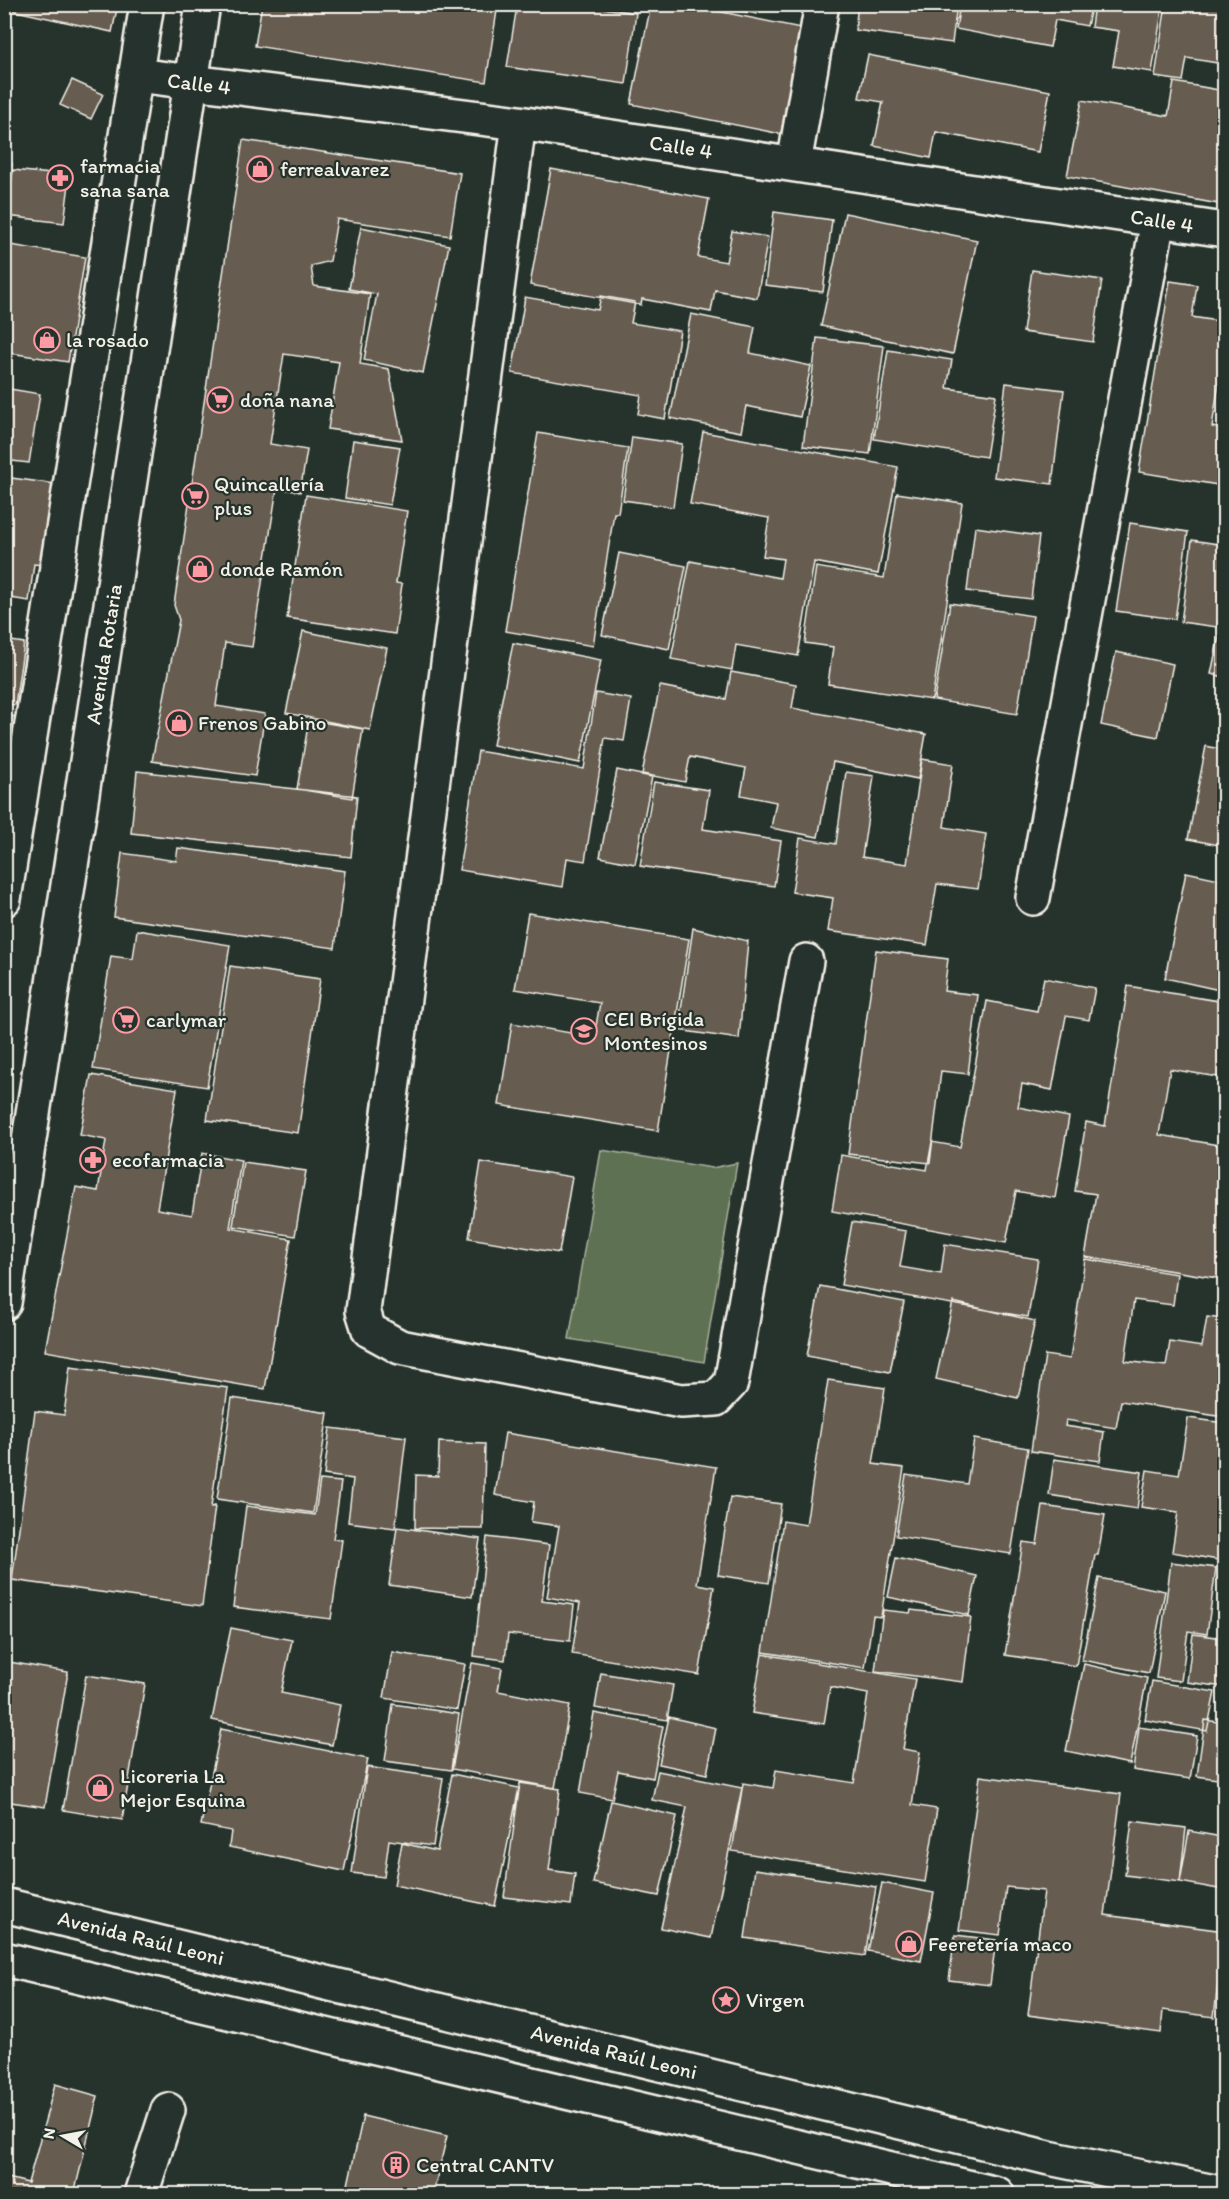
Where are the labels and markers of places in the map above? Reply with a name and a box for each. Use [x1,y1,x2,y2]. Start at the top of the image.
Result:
place label: farmacia sana sana [80,153,170,202]
shop icon: ferrealvarez [245,154,275,184]
place label: ferrealvarez [280,156,390,181]
pharmacy icon: farmacia sana sana [45,163,75,193]
shop icon: la rosado [32,325,62,355]
place label: la rosado [66,327,149,352]
supermarket icon: doña nana [205,385,235,415]
place label: doña nana [240,387,334,412]
place label: Quincallería plus [214,471,324,520]
supermarket icon: Quincallería plus [180,481,210,511]
shop icon: donde Ramón [185,554,215,584]
place label: donde Ramón [220,556,343,581]
shop icon: Frenos Gabino [164,708,194,738]
place label: Frenos Gabino [198,710,327,735]
supermarket icon: carlymar [111,1005,141,1035]
place label: CEI Brígida Montesinos [604,1006,708,1055]
place label: carlymar [146,1007,227,1032]
school or university icon: CEI Brígida Montesinos [569,1016,599,1046]
pharmacy icon: ecofarmacia [78,1145,108,1175]
place label: ecofarmacia [112,1147,224,1172]
place label: Licoreria La Mejor Esquina [120,1763,245,1812]
shop icon: Licoreria La Mejor Esquina [85,1773,115,1803]
shop icon: Feeretería maco [894,1929,924,1959]
place label: Feeretería maco [928,1931,1072,1956]
place icon: Virgen [711,1985,741,2015]
place label: Virgen [746,1987,805,2012]
building icon: Central CANTV [381,2150,411,2180]
place label: Central CANTV [416,2152,554,2177]

